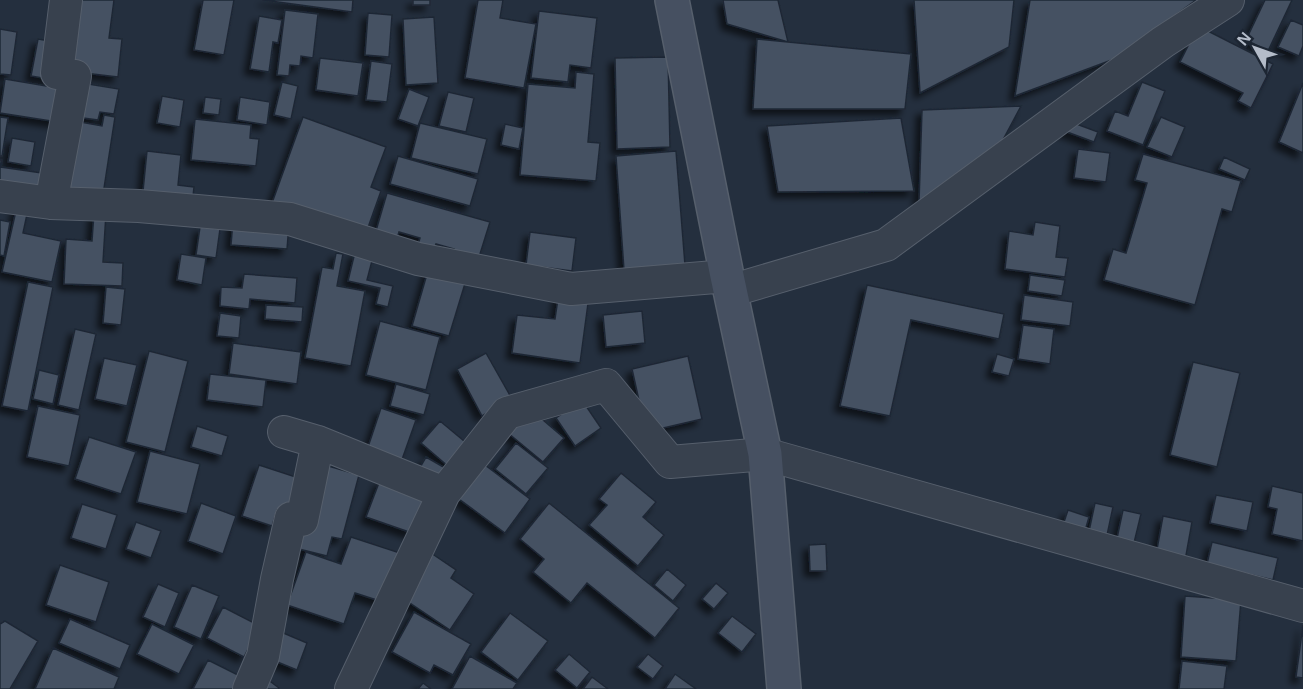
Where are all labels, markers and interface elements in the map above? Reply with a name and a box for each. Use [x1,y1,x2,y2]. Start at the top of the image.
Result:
north arrow [1225,18,1285,78]
text: N [1234,29,1254,49]

